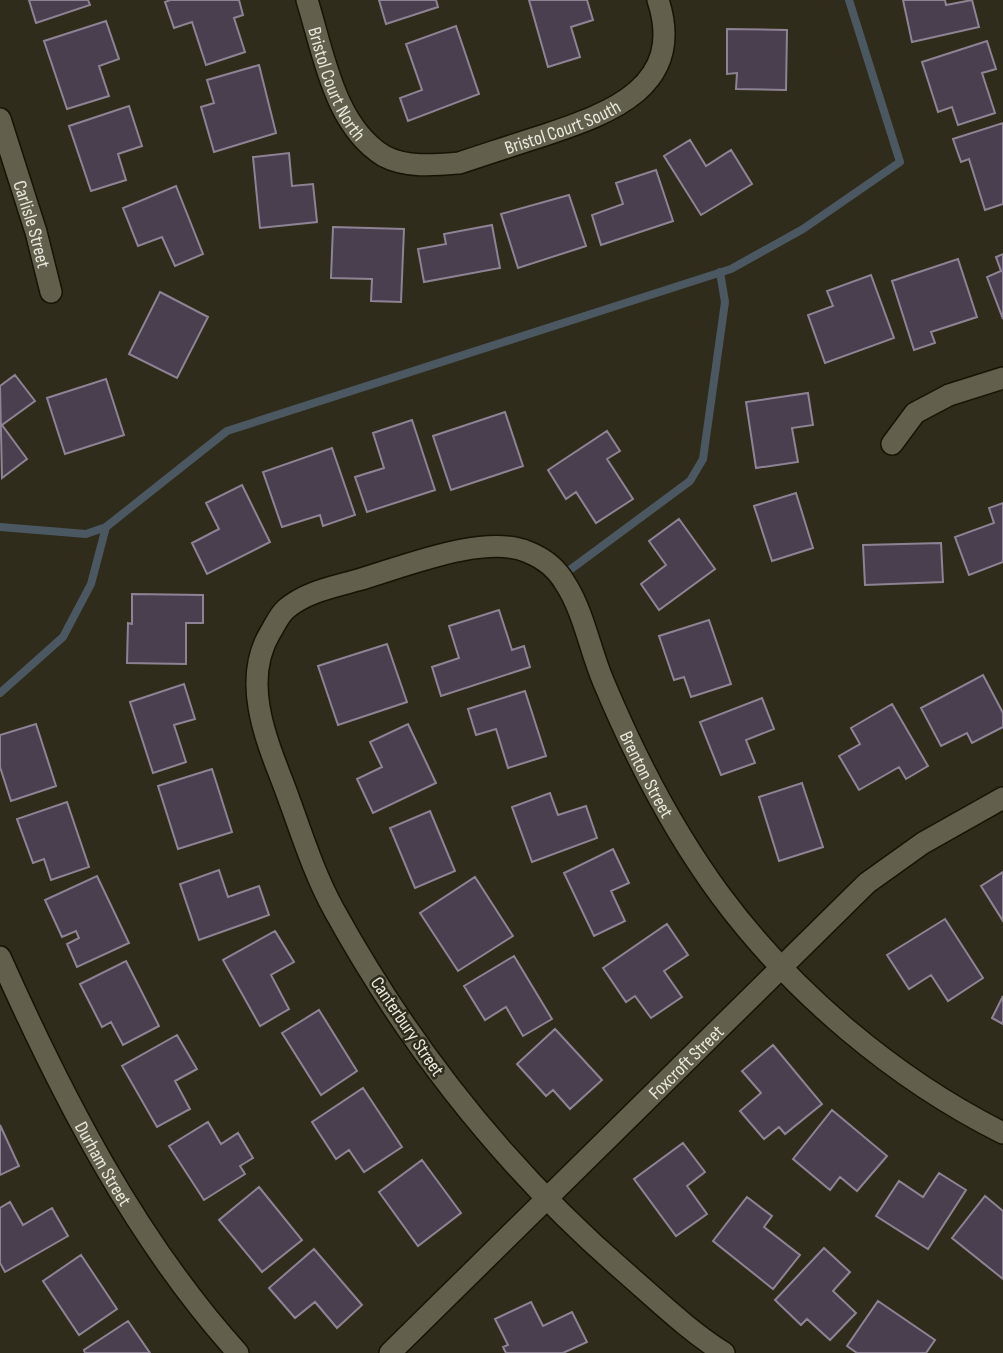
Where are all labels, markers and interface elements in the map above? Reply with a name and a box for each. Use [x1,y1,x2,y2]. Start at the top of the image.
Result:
street label: Bristol Court North [302,25,370,146]
street label: Bristol Court South [502,96,625,160]
street label: Carlisle Street [7,178,55,271]
street label: Brenton Street [614,728,678,822]
street label: Canterbury Street [365,973,449,1081]
street label: Foxcroft Street [644,1021,729,1105]
street label: Durham Street [69,1118,136,1211]

